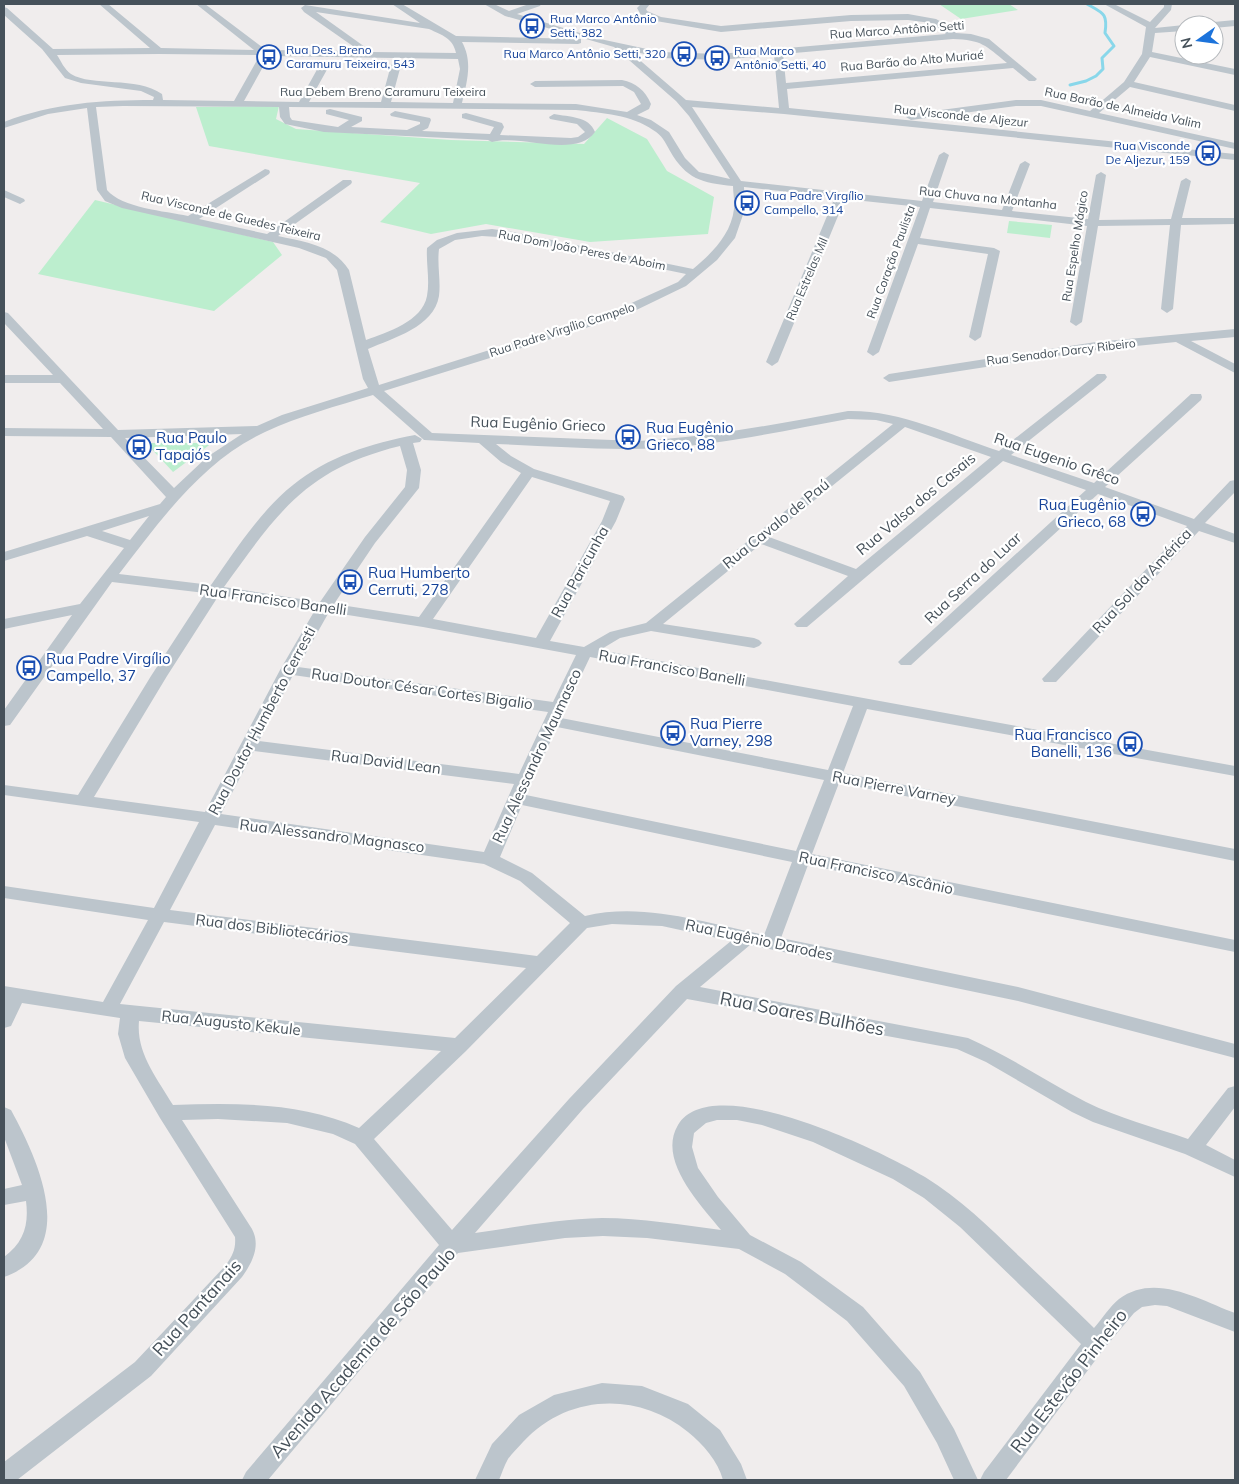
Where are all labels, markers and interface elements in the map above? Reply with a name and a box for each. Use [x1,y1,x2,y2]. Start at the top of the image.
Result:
place label: Rua Marco Antônio Setti, 382 [550,11,657,40]
bus stop icon: Rua Marco Antônio Setti, 382 [519,13,545,39]
north arrow [1174,15,1224,65]
street label: Rua Marco Antônio Setti [829,17,965,42]
text: N [1176,36,1196,50]
bus stop icon: Rua Marco Antônio Setti, 320 [671,41,697,67]
place label: Rua Des. Breno Caramuru Teixeira, 543 [286,42,415,71]
place label: Rua Marco Antônio Setti, 40 [734,43,826,72]
bus stop icon: Rua Des. Breno Caramuru Teixeira, 543 [256,44,282,70]
bus stop icon: Rua Marco Antônio Setti, 40 [704,45,730,71]
place label: Rua Marco Antônio Setti, 320 [504,46,666,61]
street label: Rua Barão do Alto Muriaé [840,47,984,74]
street label: Rua Debem Breno Caramuru Teixeira [280,84,486,99]
street label: Rua Barão de Almeida Valim [1043,84,1203,131]
street label: Rua Visconde de Aljezur [893,101,1029,130]
place label: Rua Visconde De Aljezur, 159 [1106,138,1190,167]
bus stop icon: Rua Visconde De Aljezur, 159 [1195,140,1221,166]
street label: Rua Chuva na Montanha [918,183,1058,212]
street label: Rua Visconde de Guedes Teixeira [140,187,322,244]
place label: Rua Padre Virgílio Campello, 314 [764,188,864,217]
street label: Rua Espelho Mágico [1058,189,1091,303]
bus stop icon: Rua Padre Virgílio Campello, 314 [734,190,760,216]
street label: Rua Coração Paulista [863,203,918,321]
street label: Rua Dom João Peres de Aboim [497,226,667,273]
street label: Rua Estrelas Mil [782,235,831,323]
street label: Rua Padre Virgílio Campelo [487,299,637,360]
street label: Rua Senador Darcy Ribeiro [986,335,1137,368]
street label: Rua Eugênio Grieco [470,412,606,435]
place label: Rua Eugênio Grieco, 88 [646,418,734,454]
bus stop icon: Rua Eugênio Grieco, 88 [615,424,641,450]
place label: Rua Paulo Tapajós [156,428,227,464]
street label: Rua Eugenio Grêco [992,428,1123,489]
bus stop icon: Rua Paulo Tapajós [126,434,152,460]
street label: Rua Valsa dos Casais [852,448,979,559]
street label: Rua Cavalo de Paú [718,475,833,572]
place label: Rua Eugênio Grieco, 68 [1038,495,1126,531]
bus stop icon: Rua Eugênio Grieco, 68 [1130,501,1156,527]
street label: Rua Paricunha [547,523,613,621]
street label: Rua Sol da América [1088,524,1195,637]
street label: Rua Serra do Luar [920,527,1026,627]
place label: Rua Humberto Cerruti, 278 [368,563,470,599]
bus stop icon: Rua Humberto Cerruti, 278 [337,569,363,595]
street label: Rua Francisco Banelli [198,580,348,619]
street label: Rua Doutor Humberto Cerresti [204,623,319,818]
street label: Rua Francisco Banelli [597,645,747,690]
place label: Rua Padre Virgílio Campello, 37 [46,649,171,685]
bus stop icon: Rua Padre Virgílio Campello, 37 [16,655,42,681]
street label: Rua Doutor César Cortes Bigalio [310,664,534,713]
street label: Rua Alessandro Maumasco [488,666,585,846]
place label: Rua Pierre Varney, 298 [690,714,772,750]
bus stop icon: Rua Pierre Varney, 298 [660,720,686,746]
place label: Rua Francisco Banelli, 136 [1014,725,1112,761]
bus stop icon: Rua Francisco Banelli, 136 [1117,731,1143,757]
street label: Rua David Lean [330,745,442,778]
street label: Rua Pierre Varney [831,766,957,809]
street label: Rua Alessandro Magnasco [238,815,426,856]
street label: Rua Francisco Ascânio [797,847,955,898]
street label: Rua dos Bibliotecários [194,910,350,947]
street label: Rua Eugênio Darodes [684,915,835,964]
street label: Rua Soares Bulhões [718,986,886,1041]
street label: Rua Augusto Kekule [160,1006,302,1039]
street label: Avenida Academia de São Paulo [265,1243,460,1463]
street label: Rua Pantanais [147,1254,246,1361]
street label: Rua Estevão Pinheiro [1005,1304,1132,1457]

